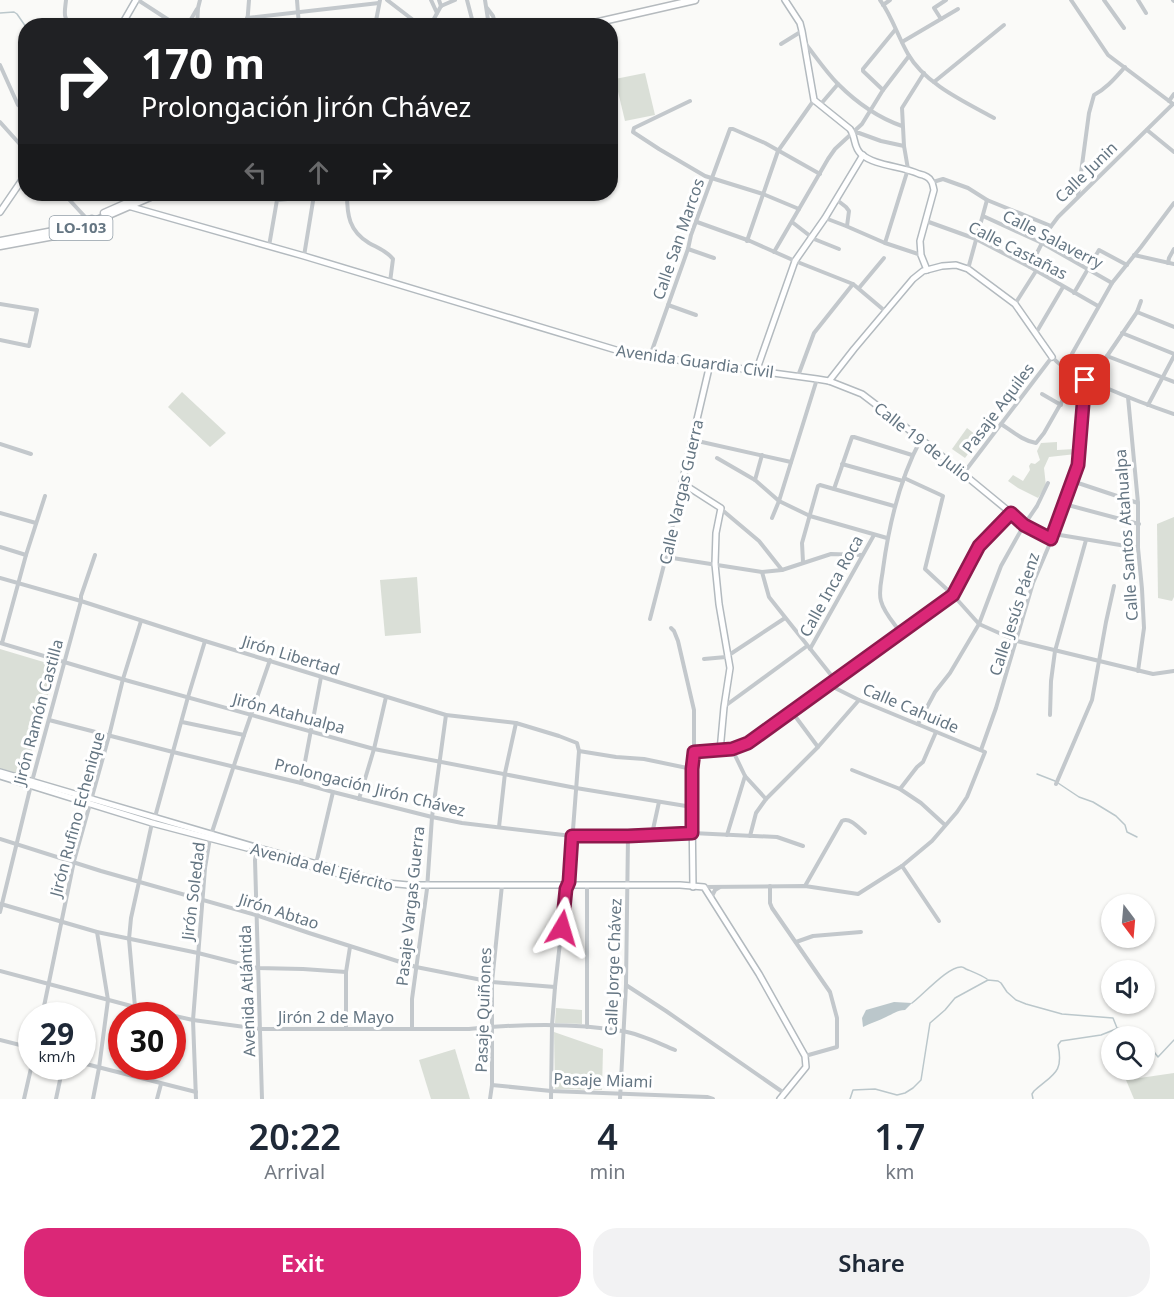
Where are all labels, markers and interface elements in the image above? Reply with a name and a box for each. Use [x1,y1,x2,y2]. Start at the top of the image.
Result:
text: 170 m [141,34,265,91]
icon: right [42,42,120,120]
text: Prolongación Jirón Chávez [141,88,471,125]
street label: Calle Junin [1050,137,1122,207]
icon: left [239,156,272,189]
icon: ahead [302,156,335,189]
icon: right [365,156,398,189]
street label: Calle San Marcos [647,175,709,303]
street label: Calle Salaverry [999,204,1108,274]
road number: LO-103 [50,216,112,240]
street label: Calle Castañas [965,216,1071,284]
street label: Avenida Guardia Civil [615,339,775,383]
pin [1059,354,1110,405]
street label: Pasaje Aquiles [957,358,1039,458]
icon: arrive [1068,363,1101,396]
street label: Calle 19 de Julio [870,397,976,487]
street label: Calle Vargas Guerra [654,417,708,567]
street label: Calle Santos Atahualpa [1109,448,1143,622]
street label: Calle Inca Roca [794,531,868,641]
street label: Calle Jesús Páenz [984,550,1044,678]
street label: Jirón Libertad [238,629,343,680]
street label: Jirón Ramón Castilla [7,637,68,789]
street label: Calle Cahuide [860,678,962,738]
street label: Jirón Atahualpa [229,687,347,739]
street label: Jirón Rufino Echenique [44,729,110,901]
street label: Prolongación Jirón Chávez [272,753,468,821]
street label: Pasaje Vargas Guerra [391,825,429,987]
street label: Avenida del Ejército [248,837,396,897]
street label: Jirón Soledad [176,841,210,943]
street label: Jirón Abtao [234,887,322,934]
north arrow [1101,894,1155,948]
map controls [1101,894,1155,1080]
position arrow [530,896,594,960]
street label: Calle Jorge Chávez [600,898,626,1036]
street label: Avenida Atlántida [234,925,260,1057]
street label: Pasaje Quiñones [470,947,496,1073]
button: sound [1101,960,1155,1014]
speed limit sign: 30 [108,1002,186,1080]
street label: Jirón 2 de Mayo [276,1006,394,1028]
text: 29 [40,1013,74,1054]
button: search [1101,1026,1155,1080]
text: km/h [39,1046,75,1066]
street label: Pasaje Miami [553,1067,653,1093]
text: 20:22 [249,1112,341,1161]
text: 4 [597,1112,618,1161]
text: 1.7 [874,1112,925,1161]
text: Arrival [264,1158,325,1185]
text: min [589,1158,626,1185]
text: km [885,1158,915,1185]
button: Exit [24,1228,581,1297]
button: Share [593,1228,1150,1297]

